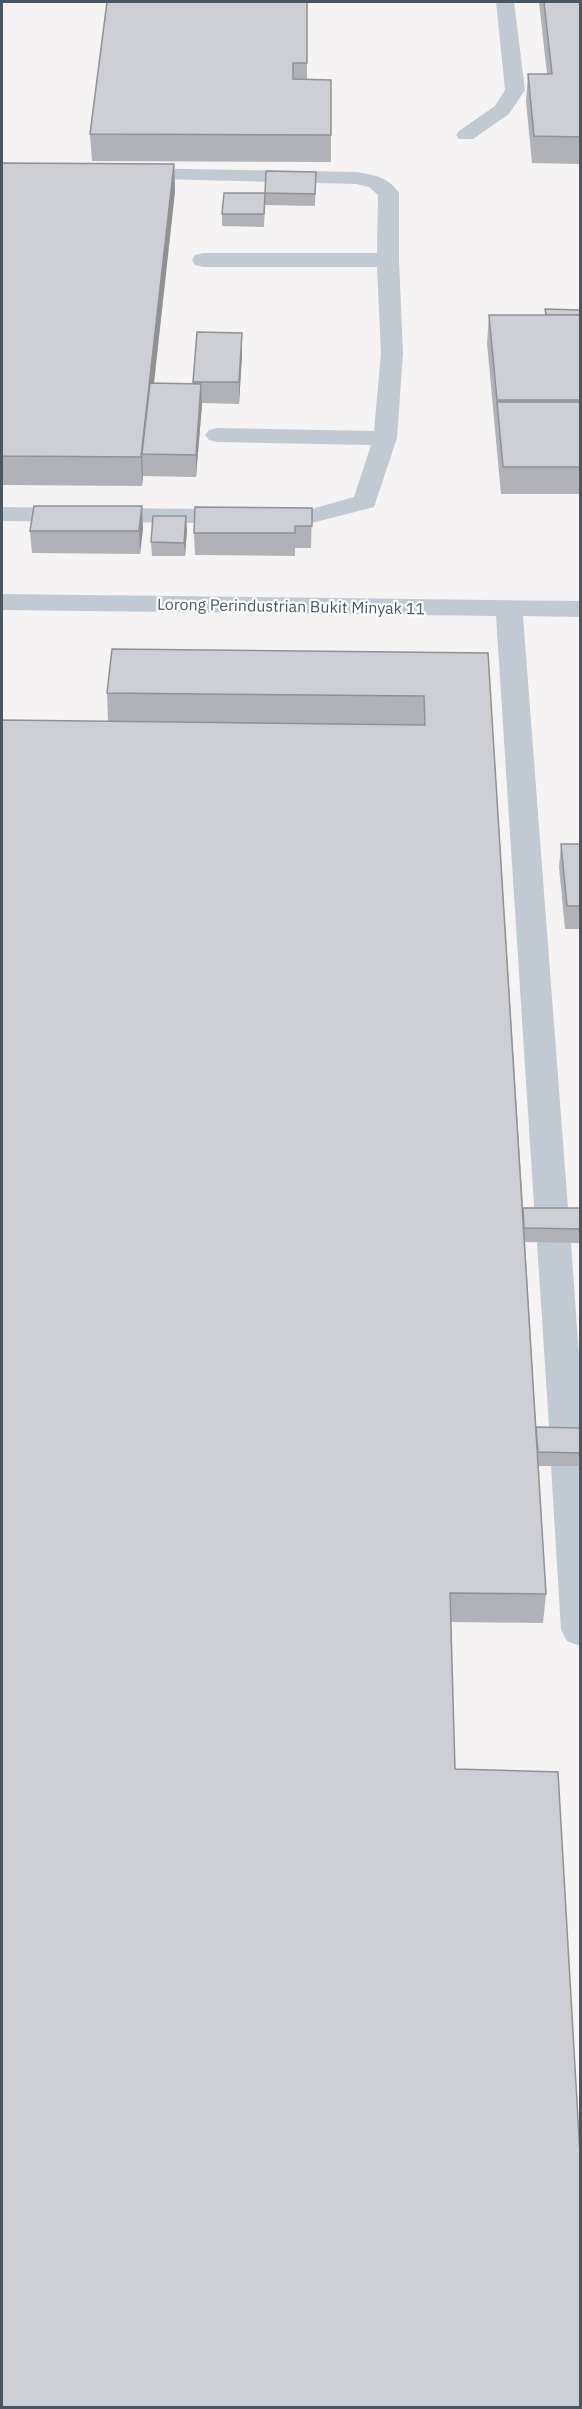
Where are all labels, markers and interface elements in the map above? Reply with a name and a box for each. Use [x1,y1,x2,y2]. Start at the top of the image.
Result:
street label: Lorong Perindustrian Bukit Minyak 11 [157,594,425,618]

